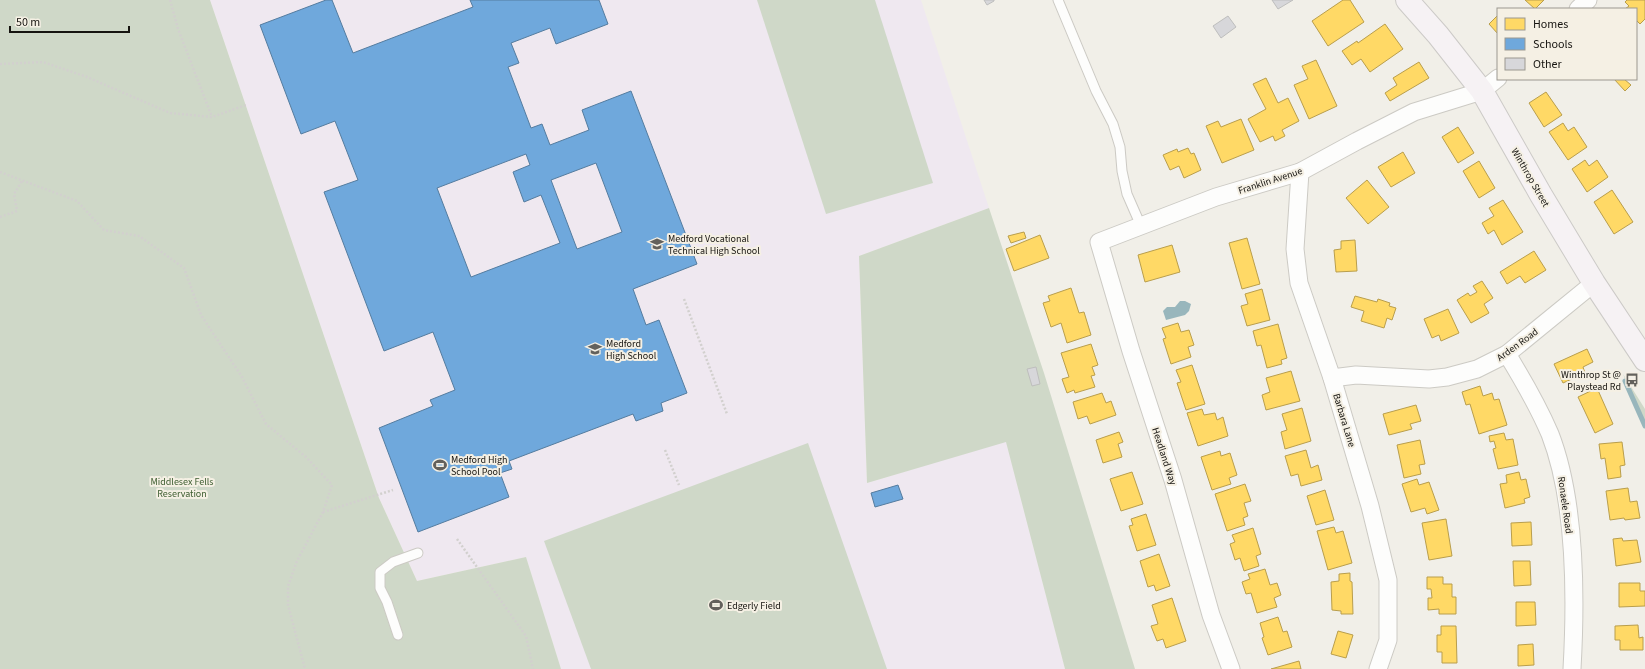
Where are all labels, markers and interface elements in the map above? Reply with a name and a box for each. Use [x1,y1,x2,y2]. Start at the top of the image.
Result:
scale bar [10,8,129,34]
legend [1497,8,1637,80]
text: 50 m [16,14,40,31]
text: Homes [1533,16,1568,33]
text: Schools [1533,36,1573,53]
text: Other [1533,56,1563,73]
street label: Winthrop Street [1508,145,1553,210]
street label: Franklin Avenue [1236,164,1304,198]
place label: Medford Vocational Technical High School [668,232,760,258]
school or university icon: Medford Vocational Technical High School [649,236,665,252]
street label: Arden Road [1494,325,1541,365]
place label: Medford High School [606,337,657,363]
school or university icon: Medford High School [587,341,603,357]
place label: Winthrop St @ Playstead Rd [1561,368,1621,394]
bus stop icon: Winthrop St @ Playstead Rd [1624,372,1640,388]
street label: Barbara Lane [1329,392,1359,449]
street label: Headland Way [1148,426,1180,487]
place label: Medford High School Pool [451,453,507,479]
sports icon: Medford High School Pool [432,457,448,473]
park label: Middlesex Fells Reservation [151,475,213,501]
street label: Ronaele Road [1554,476,1576,535]
sports icon: Edgerly Field [708,597,724,613]
place label: Edgerly Field [727,599,781,613]

